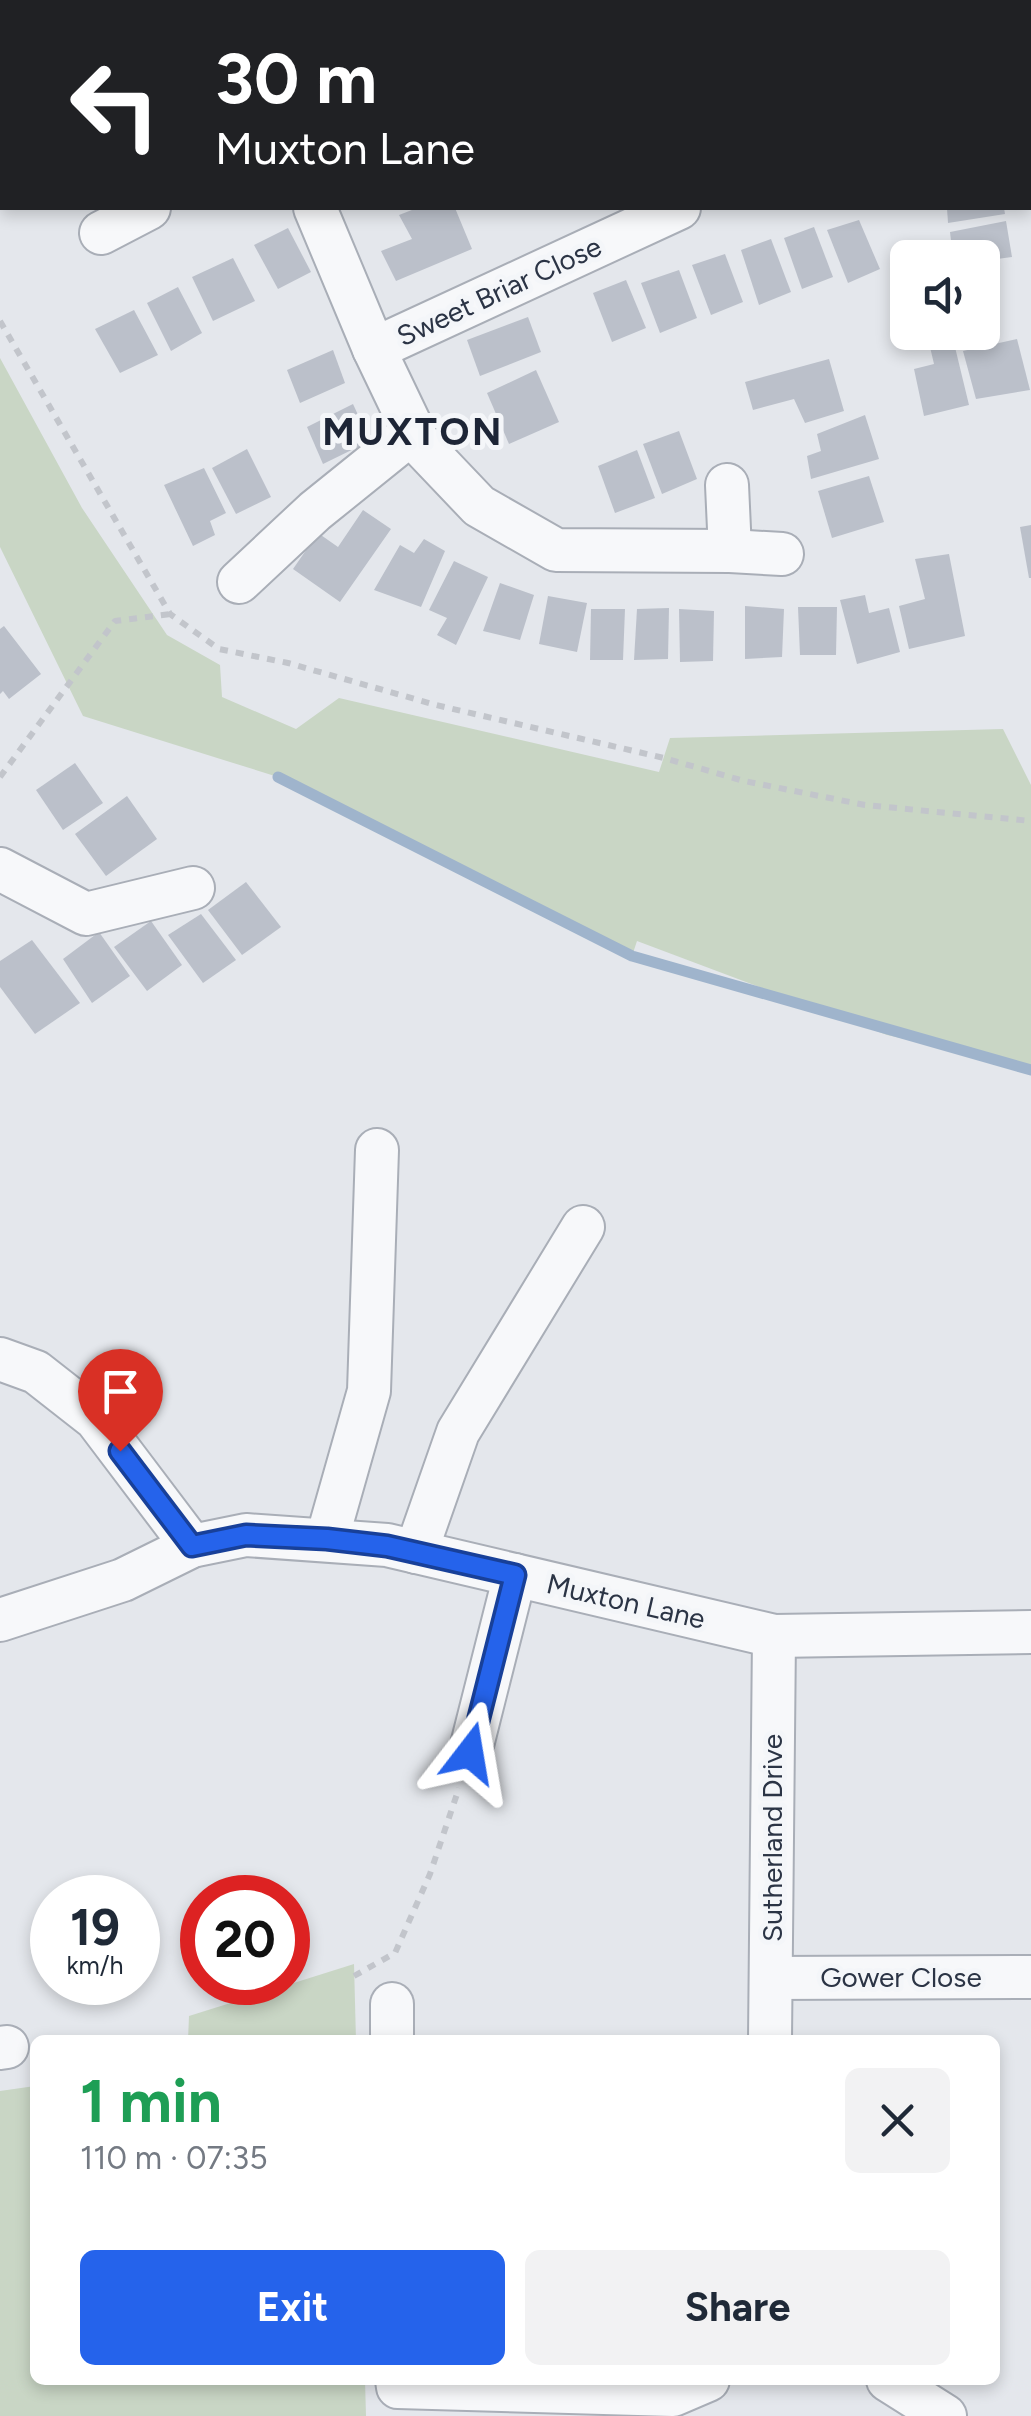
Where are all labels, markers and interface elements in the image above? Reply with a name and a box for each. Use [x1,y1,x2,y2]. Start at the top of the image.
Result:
text: 30 m [215,36,377,121]
icon: left [50,40,180,170]
text: Muxton Lane [215,121,475,175]
street label: Sweet Briar Close [391,229,607,353]
map controls [890,240,1000,350]
button: sound [890,240,1000,350]
district label: MUXTON [322,409,504,455]
pin [78,1349,163,1452]
icon: arrive [93,1364,148,1419]
street label: Muxton Lane [543,1566,709,1636]
position arrow [418,1701,522,1805]
street label: Sutherland Drive [755,1734,789,1942]
speed limit sign: 20 [180,1875,310,2005]
text: 19 [70,1897,120,1958]
text: km/h [66,1950,124,1980]
street label: Gower Close [820,1960,982,1994]
text: 1 min [80,2065,222,2137]
button: close [845,2068,950,2173]
text: 110 m · 07:35 [80,2139,268,2177]
button: Exit [80,2250,505,2365]
button: Share [525,2250,950,2365]

